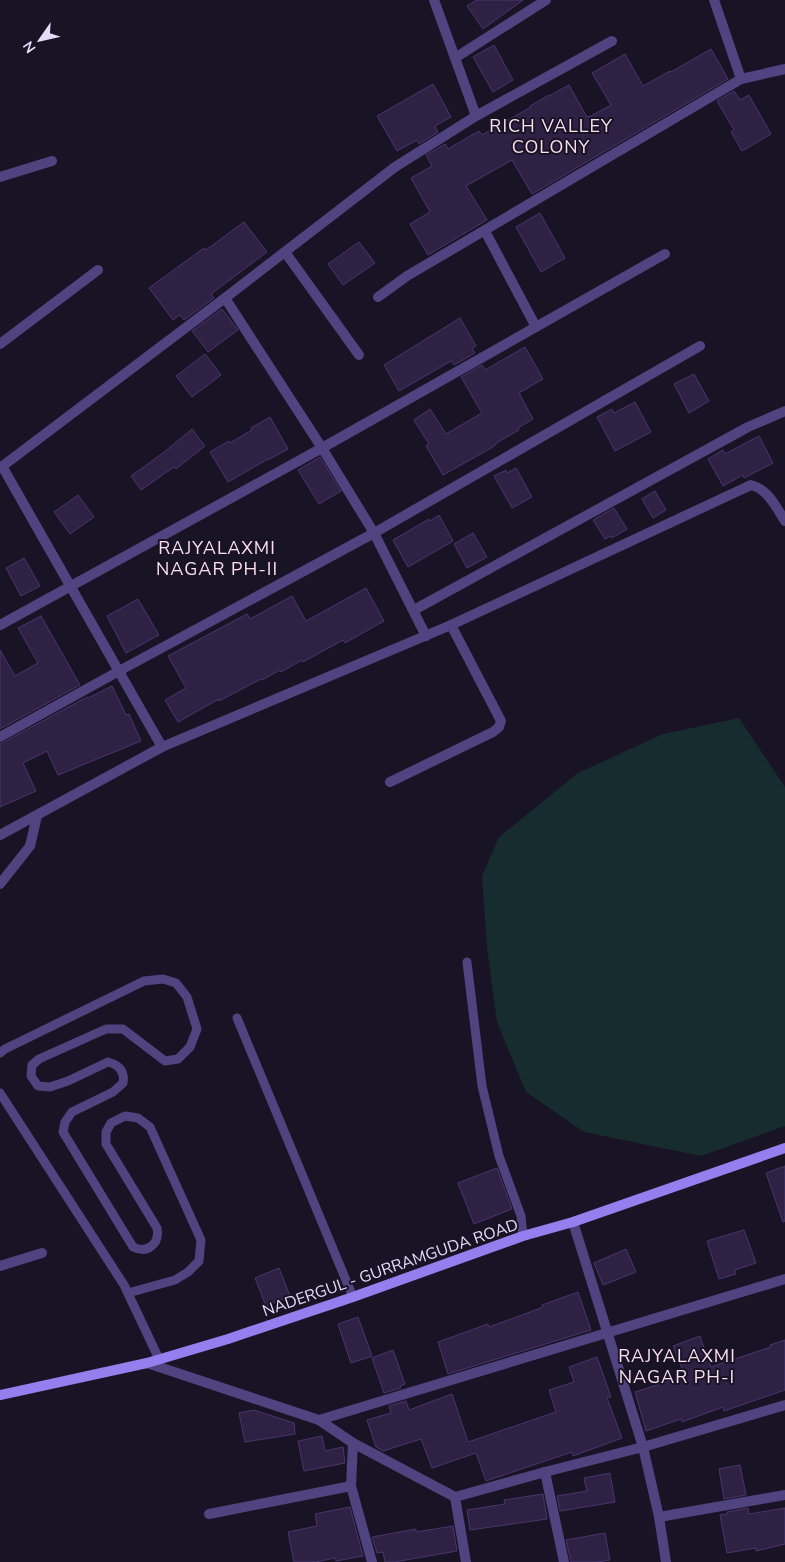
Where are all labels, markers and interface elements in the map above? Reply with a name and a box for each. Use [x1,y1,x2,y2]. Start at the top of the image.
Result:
north arrow [15,15,65,65]
text: N [19,37,40,57]
district label: RICH VALLEY COLONY [489,114,613,159]
district label: RAJYALAXMI NAGAR PH-II [156,536,278,581]
street label: NADERGUL - GURRAMGUDA ROAD [260,1214,521,1322]
district label: RAJYALAXMI NAGAR PH-I [618,1344,736,1389]

